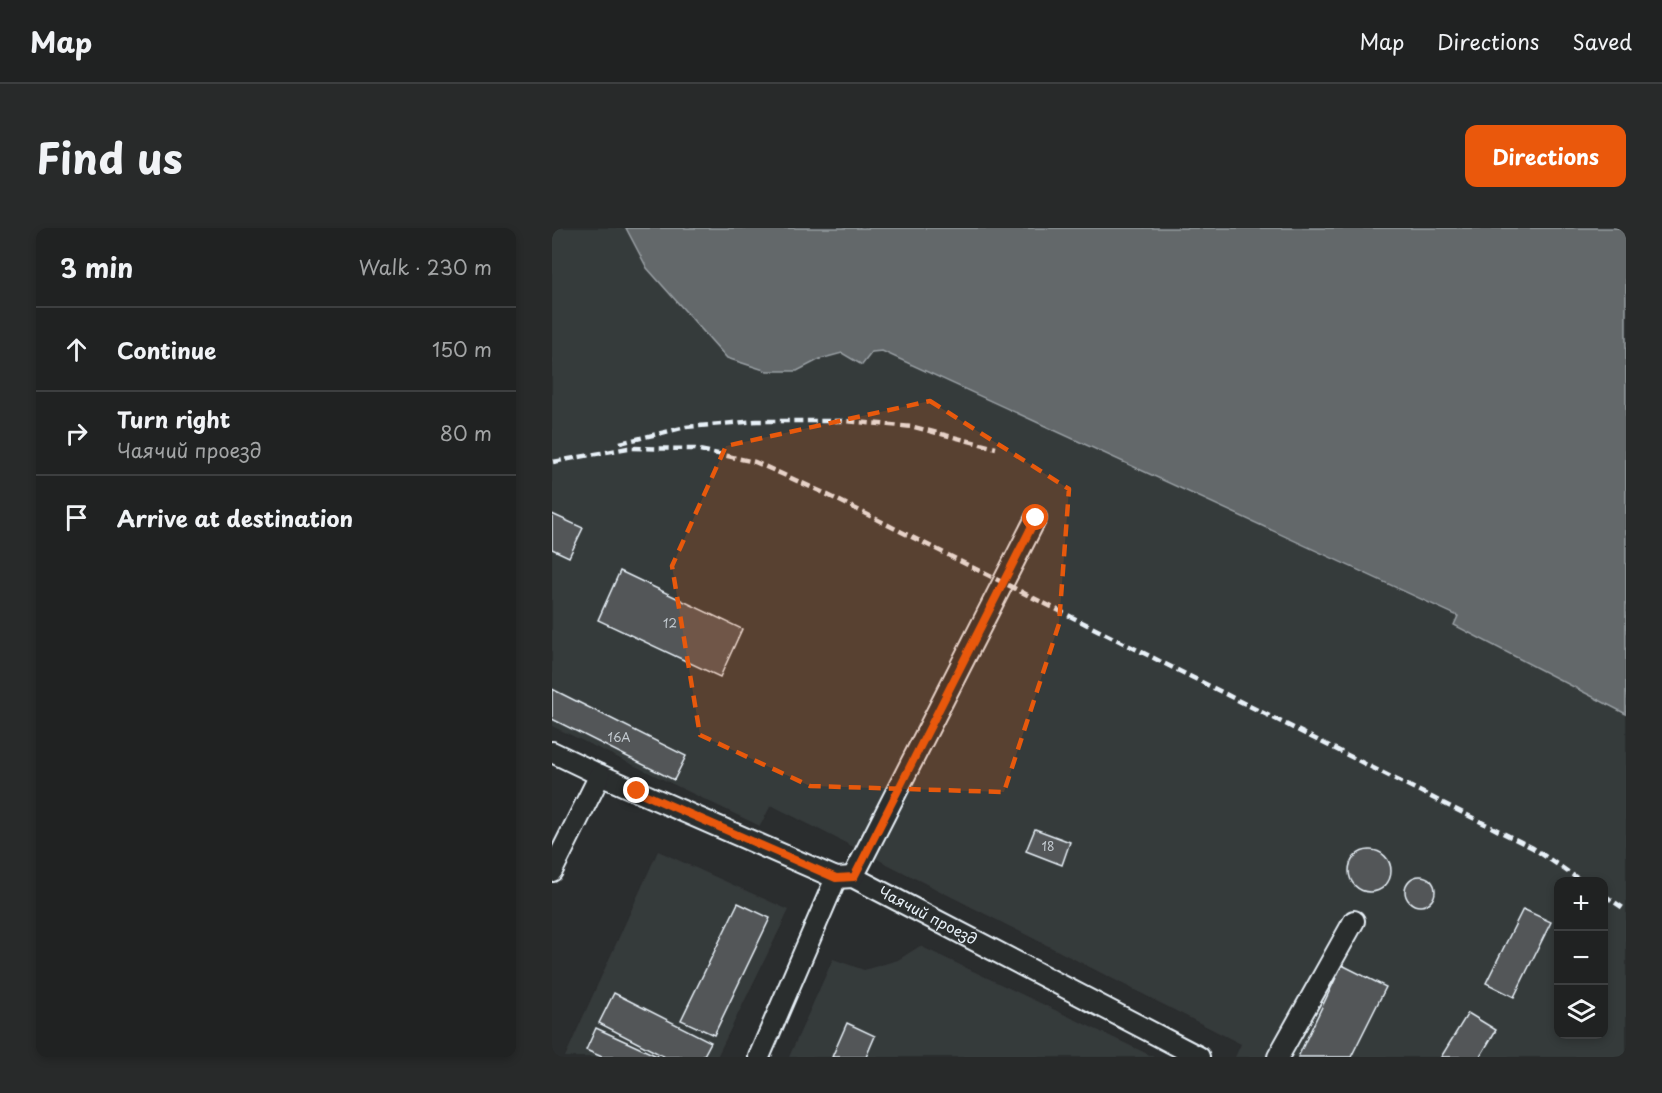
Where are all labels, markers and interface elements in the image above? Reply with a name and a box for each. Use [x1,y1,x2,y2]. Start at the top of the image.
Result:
text: Map [30,20,92,63]
text: Map [1359,25,1404,57]
text: Directions [1437,25,1539,57]
text: Saved [1572,25,1632,57]
text: Find us [36,125,183,188]
button: Directions [1465,125,1626,187]
text: 3 min [60,248,133,287]
text: Walk · 230 m [359,252,492,282]
icon: ahead [60,333,93,366]
text: Continue [117,333,216,366]
text: 150 m [432,334,492,364]
text: Turn right [117,402,230,435]
icon: right [60,417,93,450]
text: 80 m [440,418,492,448]
text: Чаячий проезд [117,435,262,465]
icon: arrive [60,501,93,534]
text: Arrive at destination [117,501,353,534]
route start [1022,504,1048,530]
house number: 12 [663,614,677,632]
house number: 16А [608,728,631,746]
route end [623,777,649,803]
house number: 18 [1042,837,1054,855]
map controls [1554,877,1608,1039]
button: + [1554,877,1608,931]
street label: Чаячий проезд [875,879,982,950]
button: − [1554,931,1608,985]
button: layers [1554,985,1608,1039]

